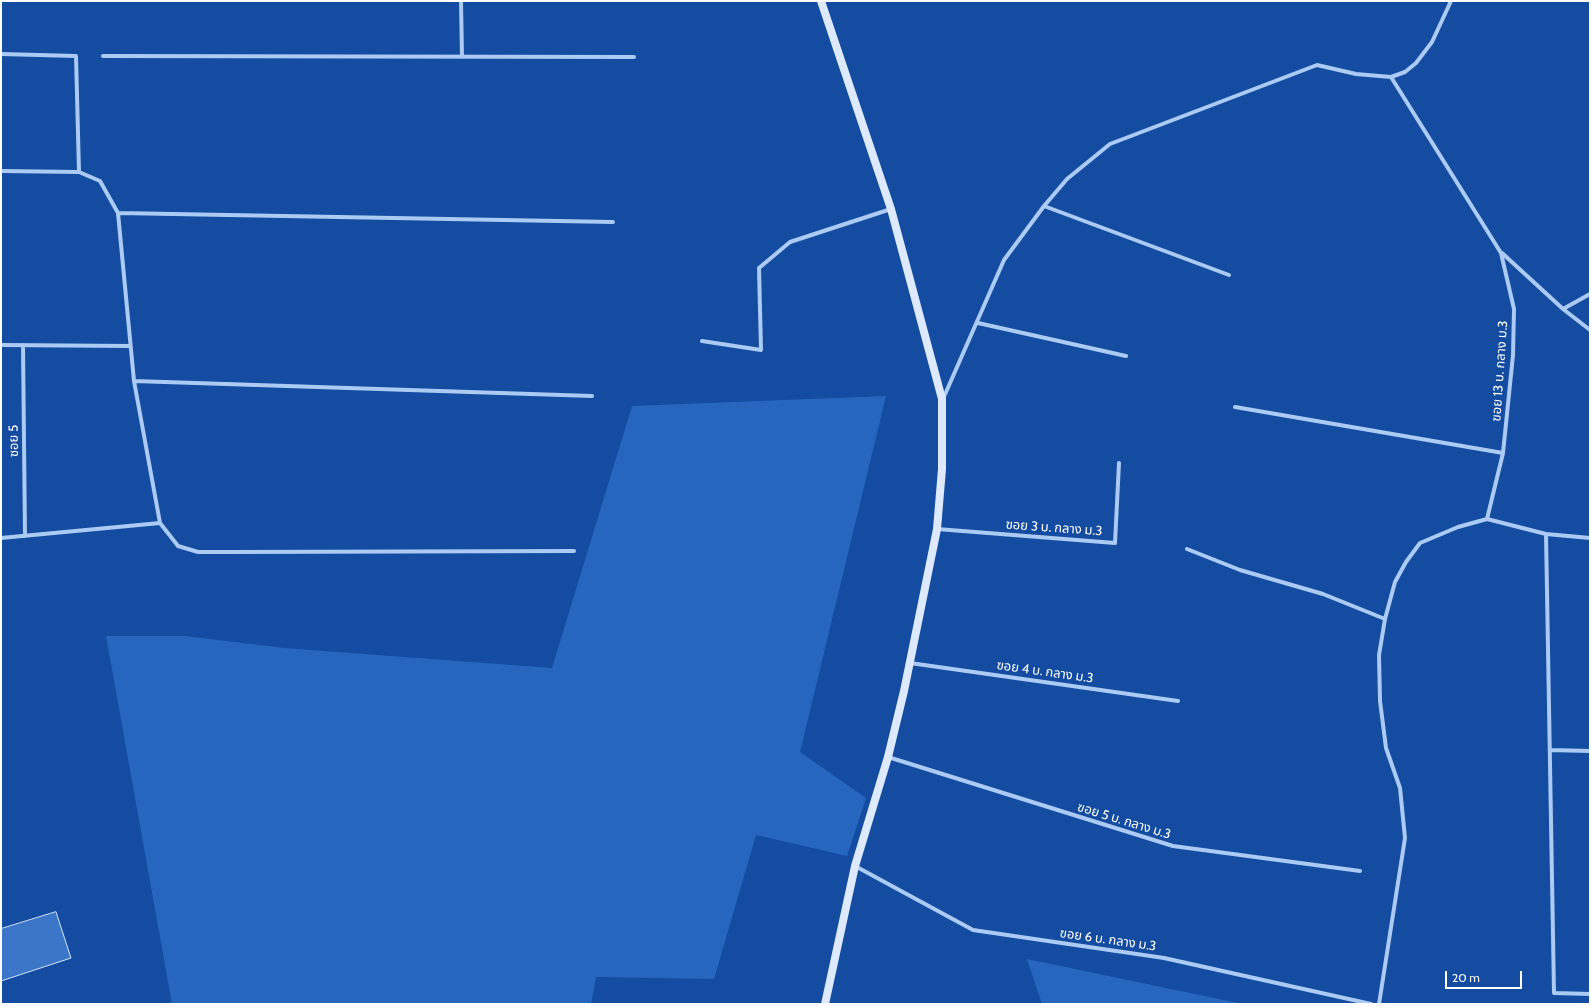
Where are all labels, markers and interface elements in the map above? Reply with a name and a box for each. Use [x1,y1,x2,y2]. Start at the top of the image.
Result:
street label: ฃอย 13 บ. กลาง ม.3 [1489,320,1511,422]
street label: ซอย 5 [6,425,22,457]
street label: ฃอย 3 บ. กลาง ม.3 [1005,517,1103,539]
street label: ฃอย 4 บ. กลาง ม.3 [996,658,1094,686]
street label: ฃอย 5 บ. กลาง ม.3 [1075,799,1173,843]
street label: ฃอย 6 บ. กลาง ม.3 [1059,926,1157,954]
scale bar [1447,963,1524,989]
text: 20 m [1452,970,1480,985]

